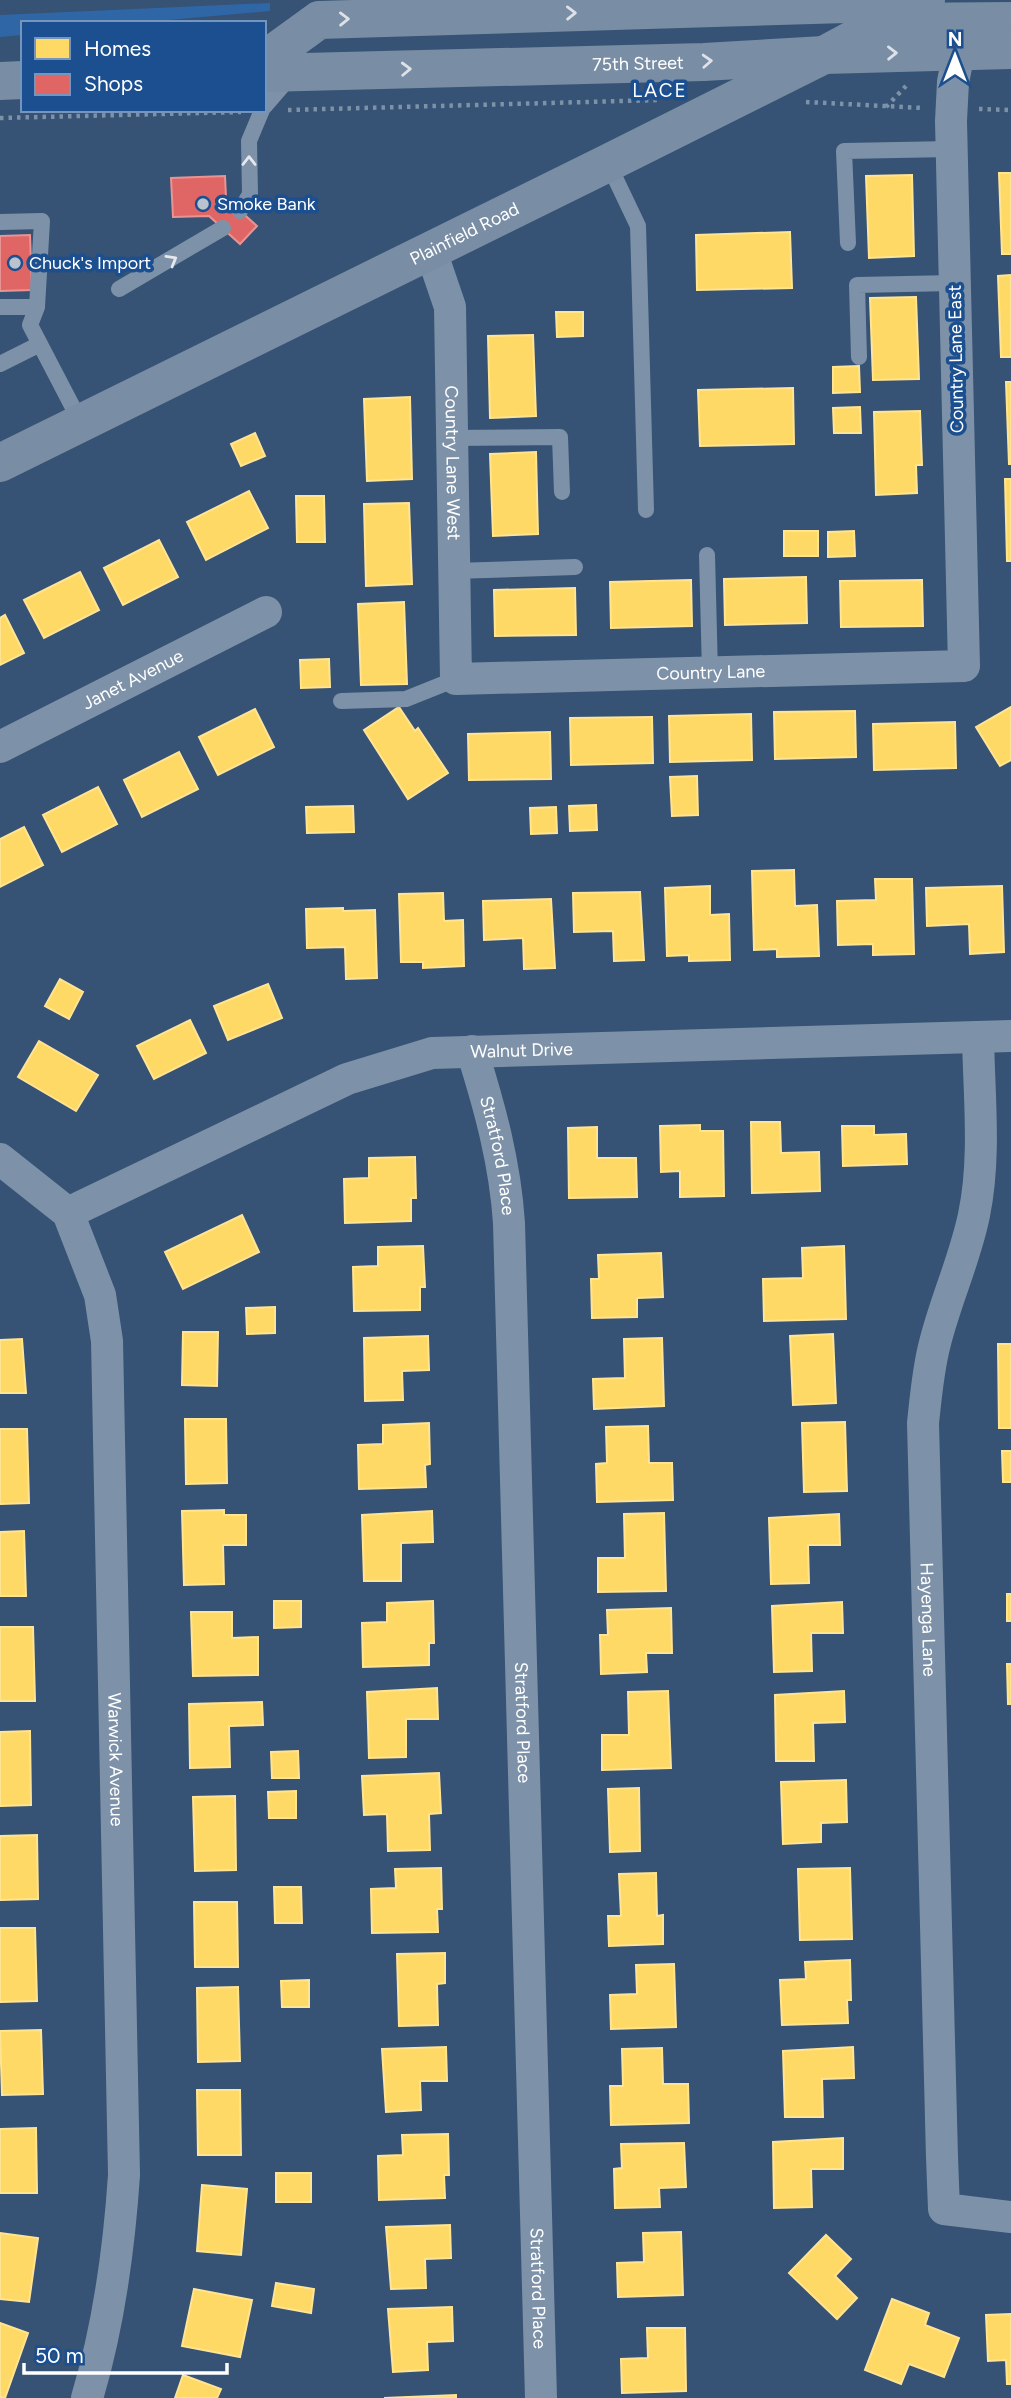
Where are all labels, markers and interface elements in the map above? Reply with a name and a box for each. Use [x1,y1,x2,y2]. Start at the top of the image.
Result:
one-way arrow [566,6,577,21]
one-way arrow [338,12,349,27]
legend [21,21,266,112]
north arrow [920,21,990,91]
text: N [948,28,962,51]
text: Homes [84,36,151,61]
one-way arrow [888,45,898,61]
street label: 75th Street [592,52,684,76]
one-way arrow [702,54,713,69]
one-way arrow [401,61,412,77]
text: Shops [84,71,143,96]
district label: LACE [632,79,688,102]
one-way arrow [241,155,257,166]
place label: Smoke Bank [217,193,316,215]
marker: Smoke Bank [195,196,211,212]
street label: Plainfield Road [406,198,523,270]
place label: Chuck's Import [29,252,151,274]
marker: Chuck's Import [7,255,23,271]
one-way arrow [164,255,177,268]
street label: Country Lane East [944,285,968,433]
street label: Country Lane West [440,385,465,541]
street label: Janet Avenue [79,645,187,714]
street label: Country Lane [656,660,766,685]
street label: Walnut Drive [470,1038,573,1063]
street label: Stratford Place [475,1093,519,1216]
street label: Hayenga Lane [916,1562,941,1677]
street label: Stratford Place [510,1662,535,1784]
street label: Warwick Avenue [103,1692,128,1827]
street label: Stratford Place [525,2227,551,2349]
scale bar [24,2332,228,2376]
text: 50 m [35,2343,84,2368]

